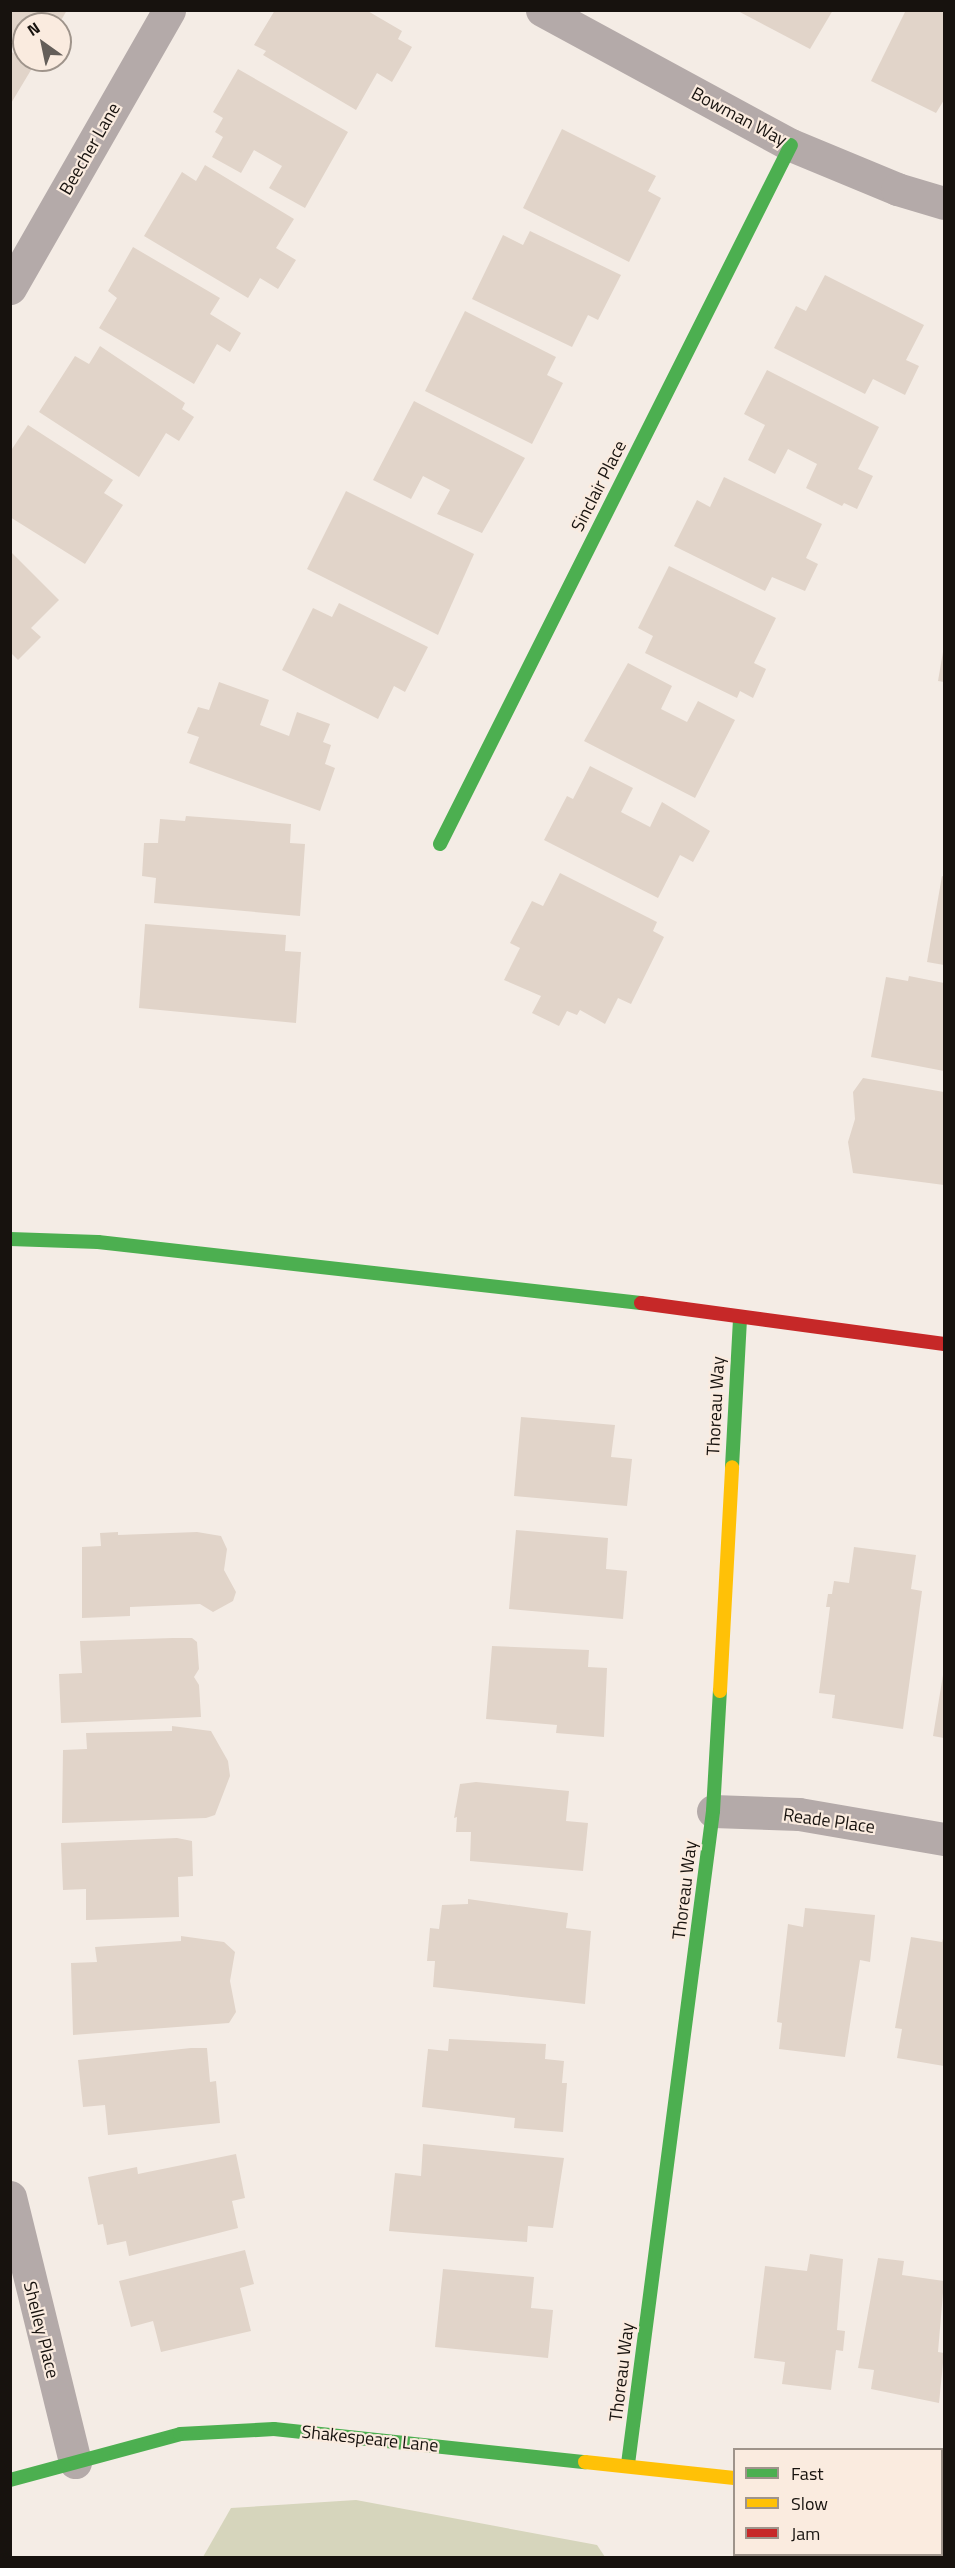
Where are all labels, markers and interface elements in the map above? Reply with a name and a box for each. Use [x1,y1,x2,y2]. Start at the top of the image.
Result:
north arrow [12,12,72,72]
text: N [22,15,44,42]
street label: Bowman Way [687,83,791,151]
street label: Beecher Lane [55,99,125,199]
street label: Sinclair Place [567,437,631,535]
street label: Thoreau Way [703,1356,729,1456]
street label: Reade Place [782,1804,876,1838]
street label: Thoreau Way [668,1839,702,1941]
street label: Shelley Place [19,2279,63,2381]
street label: Thoreau Way [605,2321,639,2423]
street label: Shakespeare Lane [301,2421,439,2457]
legend [733,2448,943,2556]
text: Fast [791,2460,824,2487]
text: Slow [791,2490,828,2517]
text: Jam [791,2520,820,2547]

